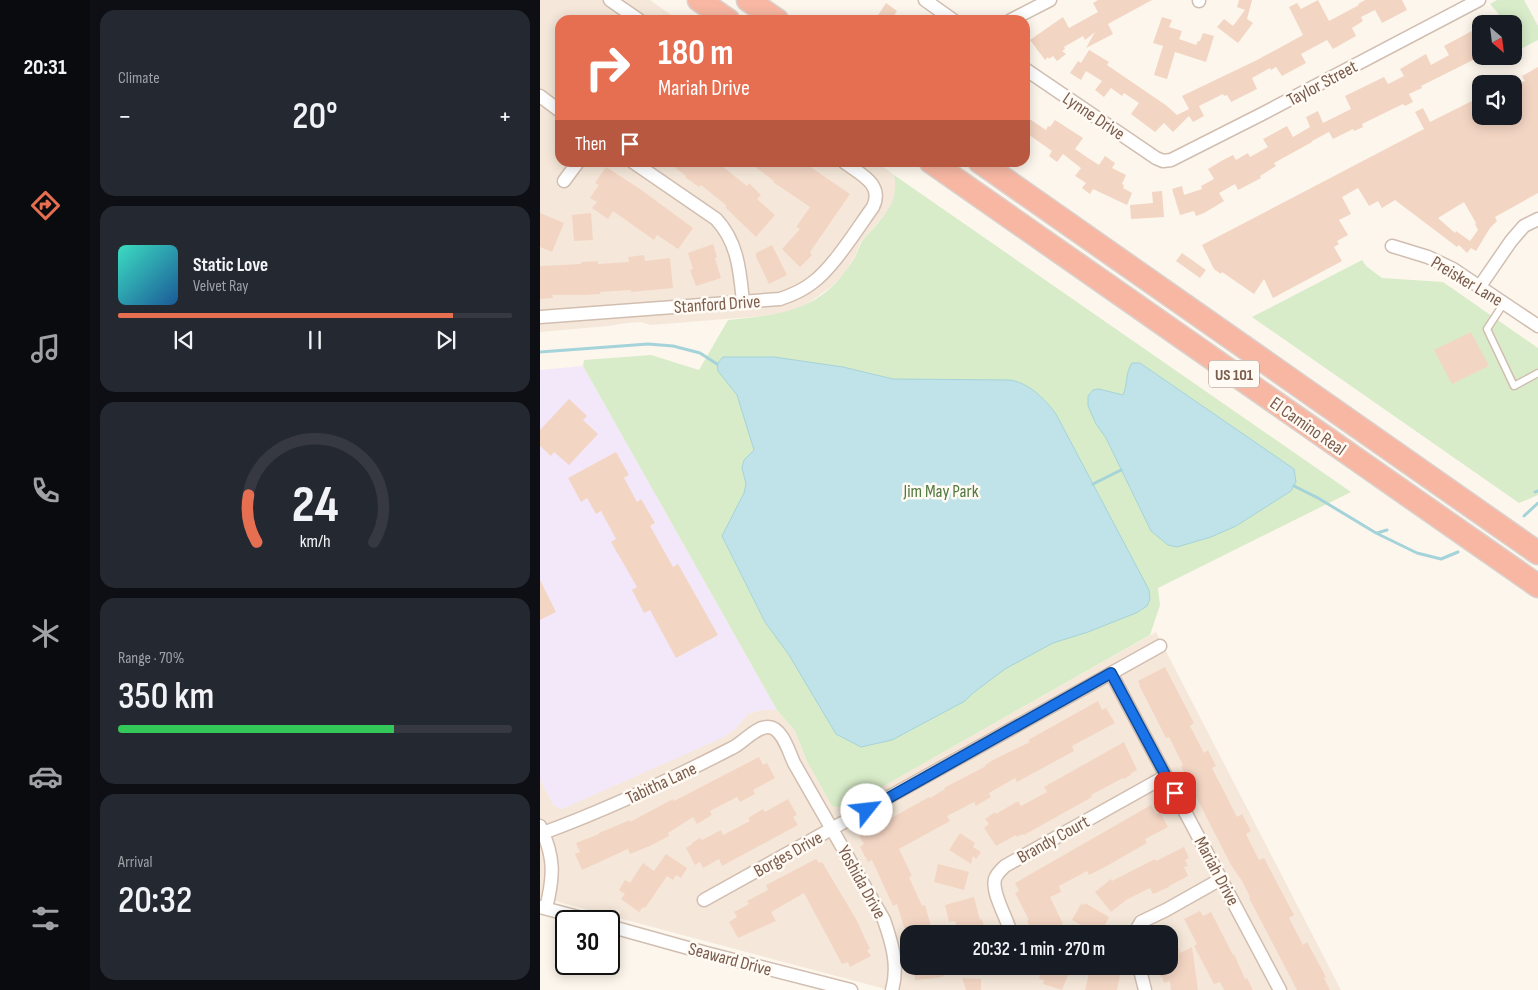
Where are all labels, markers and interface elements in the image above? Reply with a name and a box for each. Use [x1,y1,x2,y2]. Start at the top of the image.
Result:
north arrow [1472,15,1522,65]
map controls [1472,15,1522,125]
text: 180 m [658,32,734,75]
icon: right [575,35,640,100]
text: 20:31 [23,54,67,81]
street label: Taylor Street [1283,56,1361,111]
text: Climate [118,69,160,88]
text: Mariah Drive [658,75,750,102]
button: sound [1472,75,1522,125]
street label: Lynne Drive [1059,88,1129,145]
text: 20° [292,94,338,139]
text: − [118,100,132,133]
text: + [498,100,512,133]
icon: arrive [616,130,644,158]
text: Then [575,133,606,156]
icon: directions [28,188,63,223]
street label: Preisker Lane [1427,252,1506,311]
text: Static Love [193,254,268,277]
text: Velvet Ray [193,277,248,296]
street label: Stanford Drive [673,291,761,318]
icon: previous [170,326,198,354]
icon: pause [301,326,329,354]
icon: next [432,326,460,354]
icon: music [28,331,63,366]
road number: US 101 [1209,360,1259,388]
street label: El Camino Real [1266,393,1350,460]
icon: phone [28,473,63,508]
text: 24 [292,474,338,537]
park label: Jim May Park [902,481,979,502]
text: km/h [300,531,330,552]
icon: climate [28,616,63,651]
text: Range · 70% [118,649,184,668]
text: 350 km [118,674,214,719]
street label: Tabitha Lane [623,758,700,809]
icon: car [28,759,63,794]
pin [1154,772,1196,814]
icon: arrive [1161,779,1189,807]
position arrow [840,783,892,835]
street label: Brandy Court [1013,811,1093,868]
street label: Borges Drive [750,827,826,882]
street label: Mariah Drive [1190,833,1243,909]
street label: Yoshida Drive [833,842,890,922]
text: Arrival [118,853,152,872]
text: 20:32 [118,878,192,923]
icon: filters [28,901,63,936]
speed limit sign: 30 [555,910,620,975]
street label: Seaward Drive [686,938,774,981]
text: 20:32 · 1 min · 270 m [973,938,1105,961]

